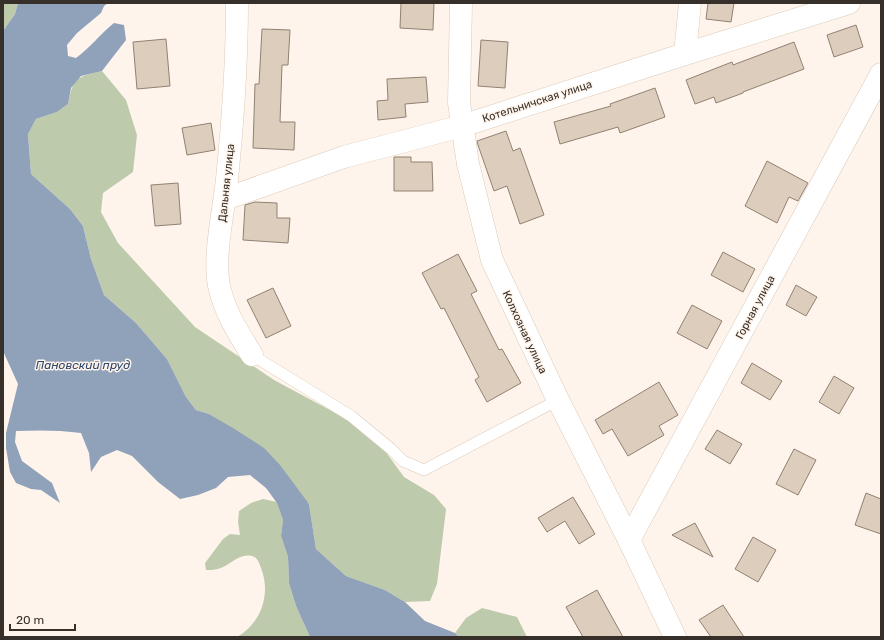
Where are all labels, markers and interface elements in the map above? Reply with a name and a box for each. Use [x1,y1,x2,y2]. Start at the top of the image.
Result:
street label: Котельничская улица [481,78,594,125]
street label: Дальняя улица [216,143,237,223]
street label: Горная улица [733,273,778,341]
street label: Колхозная улица [500,289,550,376]
water label: Пановский пруд [36,358,130,372]
scale bar [10,606,75,632]
text: 20 m [16,613,44,627]

